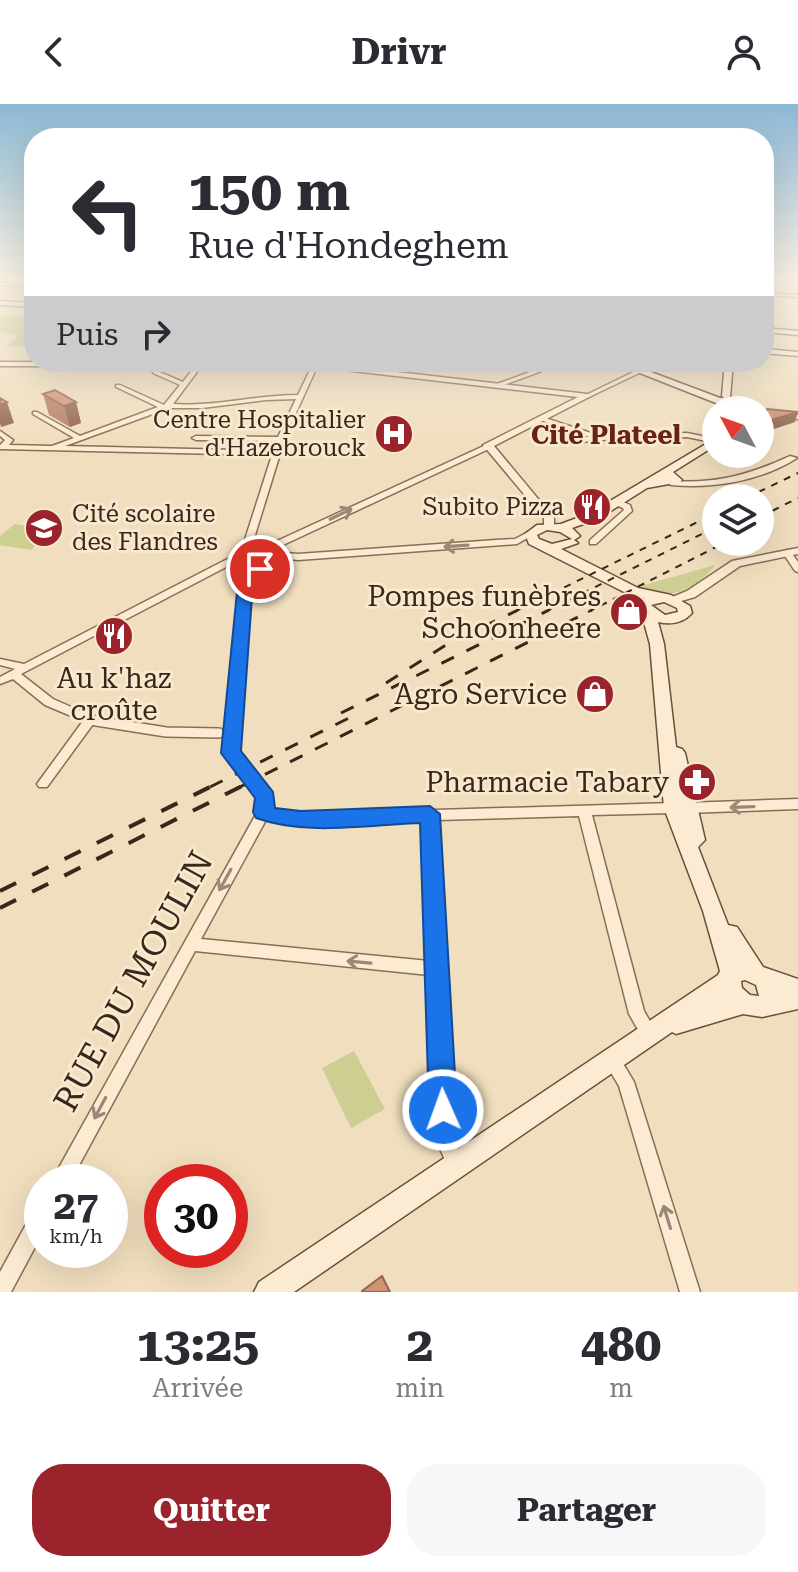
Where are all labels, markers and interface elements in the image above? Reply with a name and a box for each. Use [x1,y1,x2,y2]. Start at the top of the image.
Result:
icon: back [32,30,76,74]
icon: person [722,30,766,74]
text: Drivr [351,31,447,73]
text: 150 m [188,158,350,224]
icon: left [56,160,160,264]
text: Rue d'Hondeghem [188,225,509,267]
icon: right [134,312,178,356]
text: Puis [56,317,118,352]
north arrow [702,396,774,468]
map controls [702,396,774,556]
place label: Centre Hospitalier d'Hazebrouck [153,406,366,462]
hospital icon: Centre Hospitalier d'Hazebrouck [373,413,415,455]
district label: Cité Plateel [531,420,681,450]
button: layers [702,484,774,556]
restaurant icon: Subito Pizza [571,486,613,528]
place label: Subito Pizza [423,493,564,521]
place label: Cité scolaire des Flandres [72,500,218,556]
one-way arrow [328,506,352,521]
school or university icon: Cité scolaire des Flandres [23,507,65,549]
pin [226,535,294,603]
one-way arrow [443,539,470,554]
icon: arrive [238,547,282,591]
place label: Pompes funèbres Schoonheere [367,580,601,645]
shop icon: Pompes funèbres Schoonheere [608,591,650,633]
restaurant icon: Au k'haz croûte [93,615,135,657]
place label: Au k'haz croûte [57,662,171,727]
shop icon: Agro Service [574,673,616,715]
place label: Agro Service [394,678,567,711]
pharmacy icon: Pharmacie Tabary [676,761,718,803]
place label: Pharmacie Tabary [425,766,669,799]
one-way arrow [729,799,756,814]
street label: RUE DU MOULIN [45,844,221,1118]
one-way arrow [217,868,233,891]
one-way arrow [346,954,373,969]
position arrow [401,1068,485,1152]
one-way arrow [92,1096,108,1119]
speed limit sign: 30 [144,1164,248,1268]
text: 27 [54,1182,98,1229]
one-way arrow [659,1205,674,1231]
text: km/h [49,1224,103,1248]
text: 13:25 [137,1317,259,1373]
text: 2 [406,1317,433,1373]
text: 480 [581,1317,661,1373]
text: Arrivée [152,1373,243,1403]
text: min [396,1373,444,1403]
text: m [609,1373,633,1403]
button: Quitter [32,1464,391,1556]
button: Partager [407,1464,766,1556]

